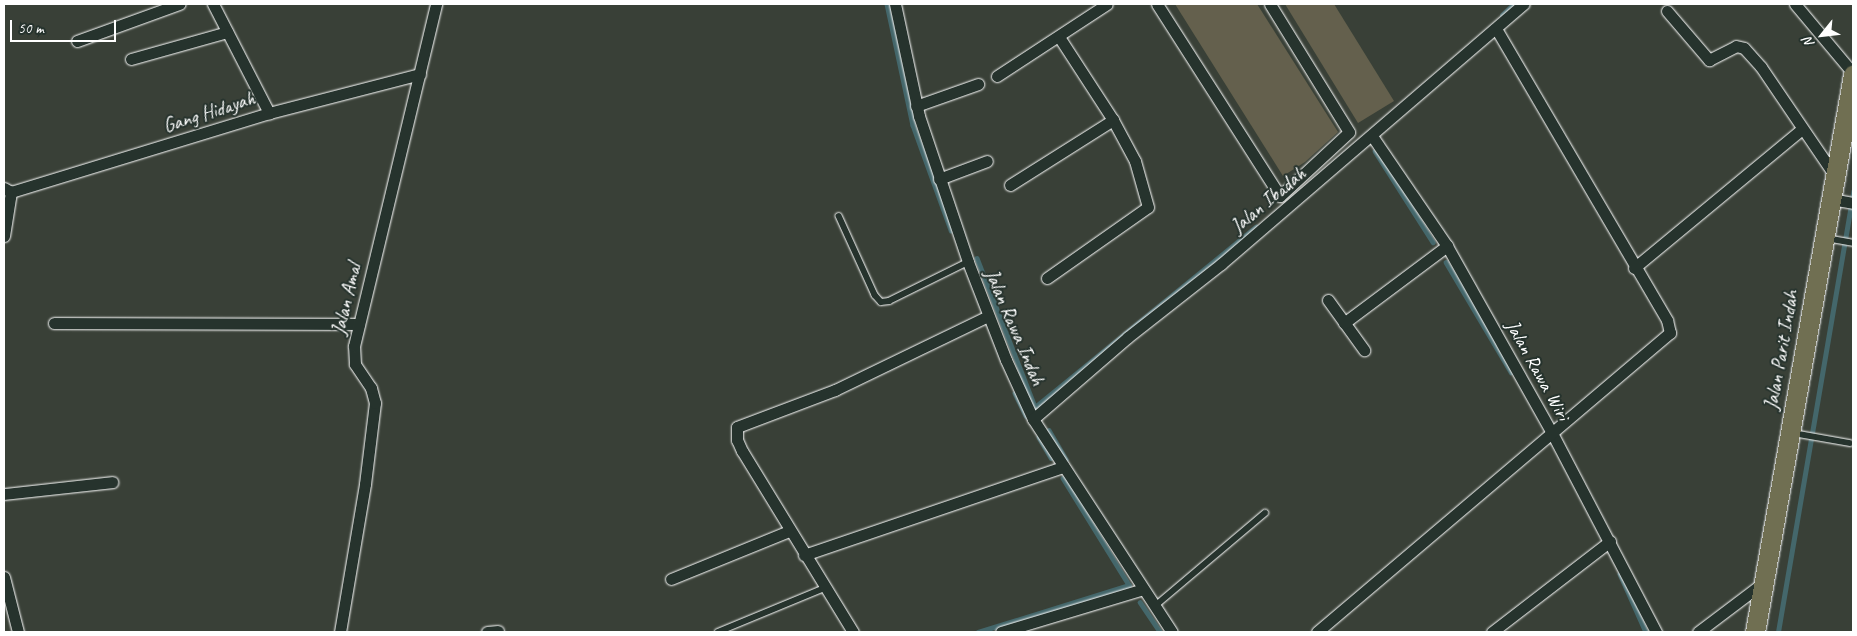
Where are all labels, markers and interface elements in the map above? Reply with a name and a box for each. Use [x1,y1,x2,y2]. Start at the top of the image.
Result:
scale bar [12,10,119,42]
north arrow [1797,10,1847,60]
text: 50 m [18,19,44,38]
text: N [1799,35,1818,50]
street label: Gang Hidayah [160,86,258,138]
street label: Jalan Ibadah [1226,162,1310,238]
street label: Jalan Amal [326,261,366,337]
street label: Jalan Rawa Indah [980,265,1050,389]
street label: Jalan Parit Indah [1759,288,1803,412]
street label: Jalan Rawa Wiri [1500,315,1576,425]

